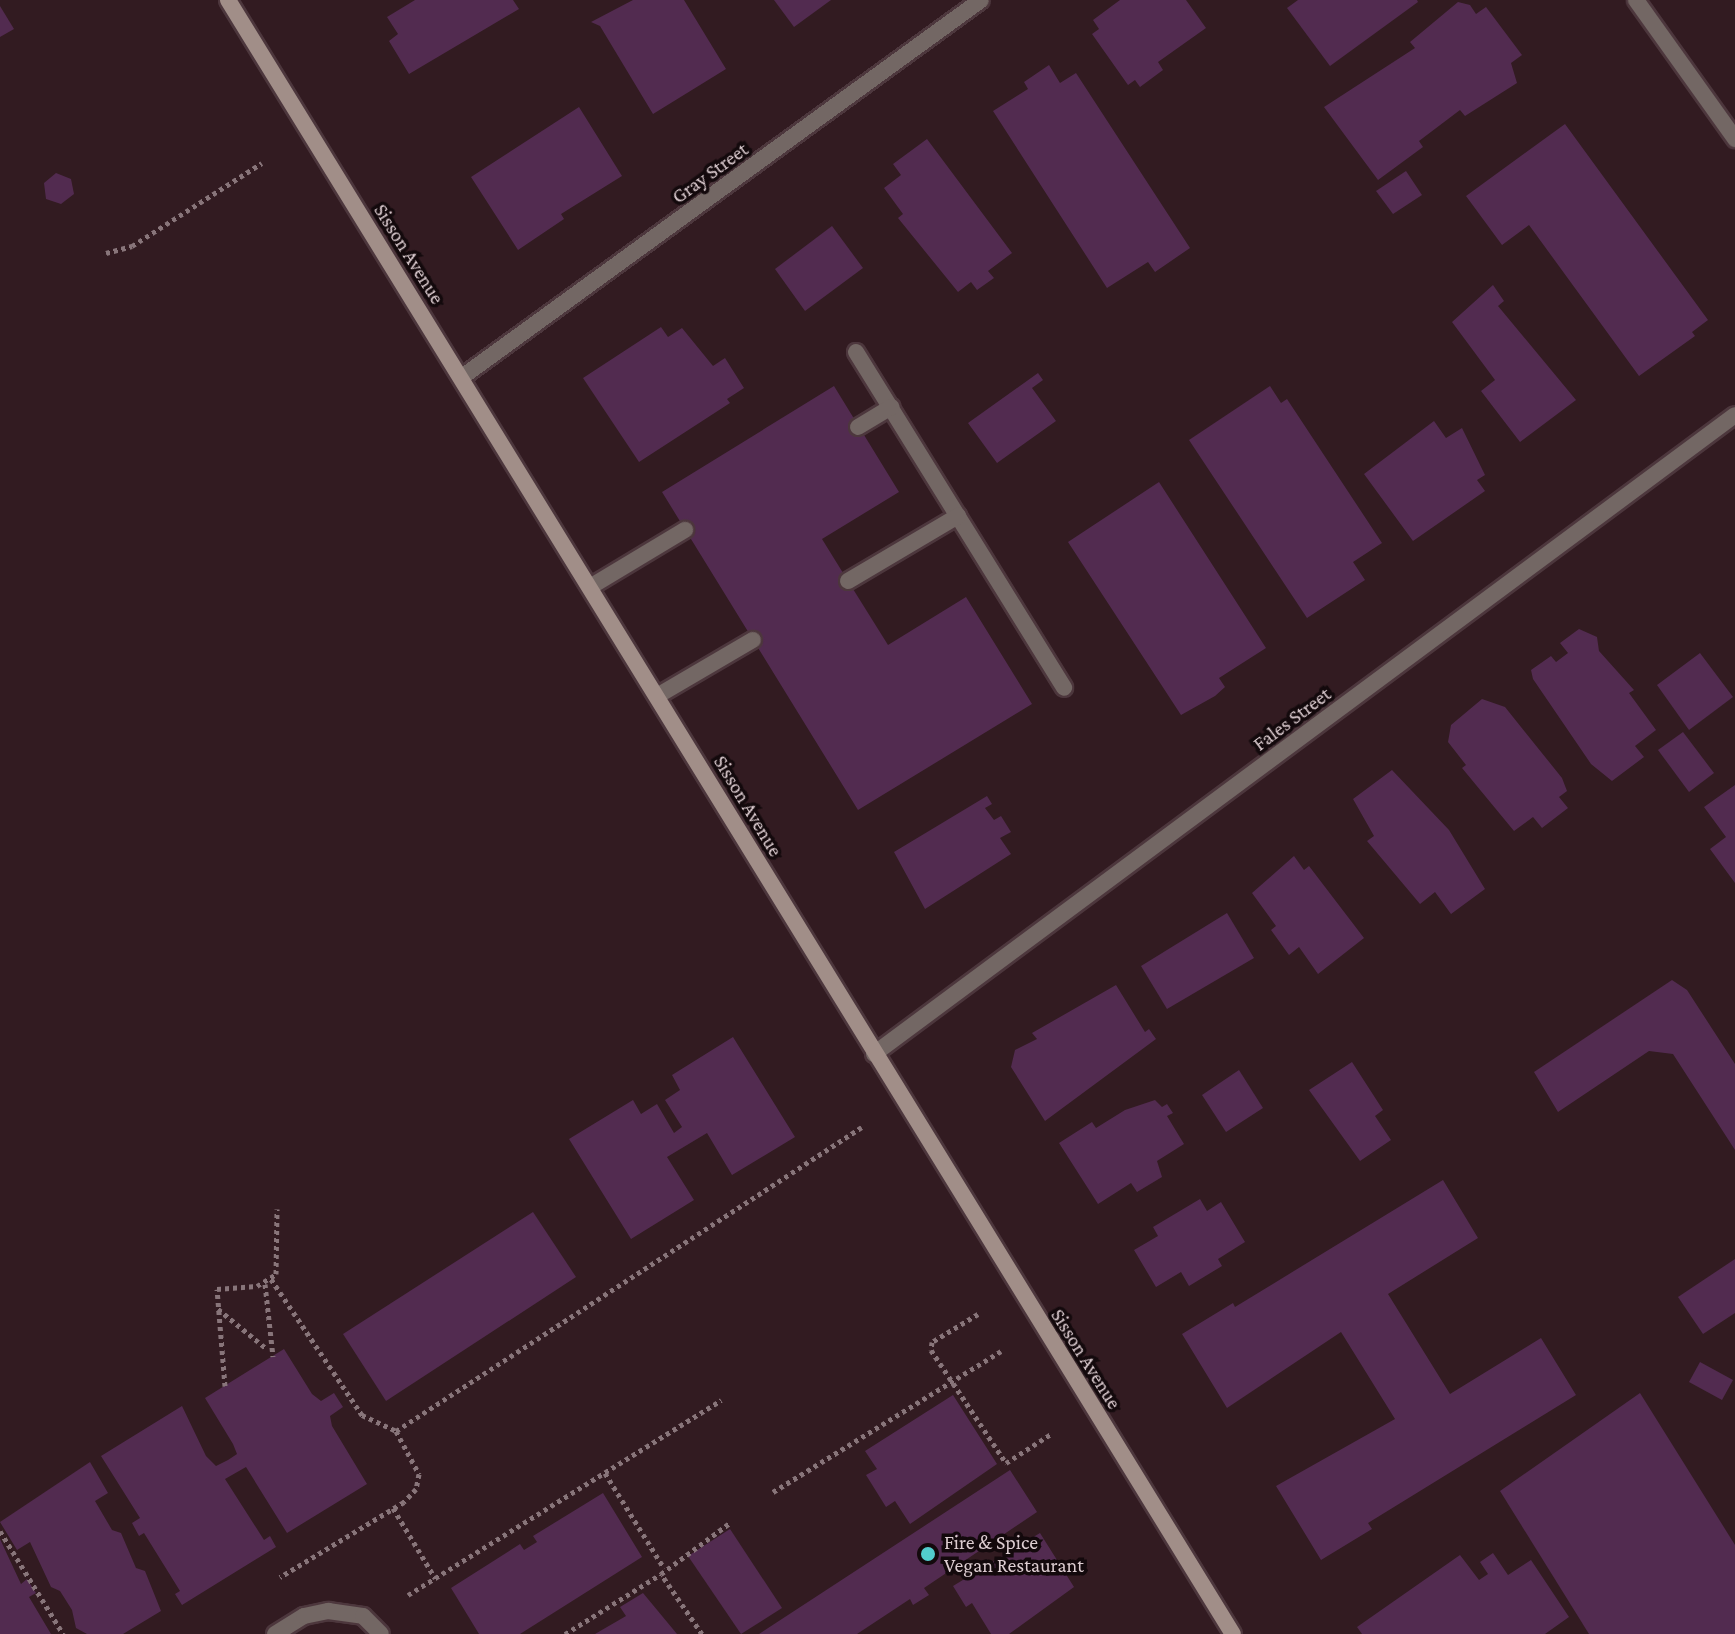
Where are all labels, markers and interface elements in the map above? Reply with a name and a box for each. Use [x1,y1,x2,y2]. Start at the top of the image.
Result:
street label: Gray Street [667,137,753,209]
street label: Sisson Avenue [369,199,449,309]
street label: Fales Street [1248,682,1336,756]
street label: Sisson Avenue [708,751,788,861]
street label: Sisson Avenue [1046,1304,1126,1414]
place label: Fire & Spice Vegan Restaurant [944,1530,1084,1577]
marker: Fire & Spice Vegan Restaurant [919,1545,937,1563]

